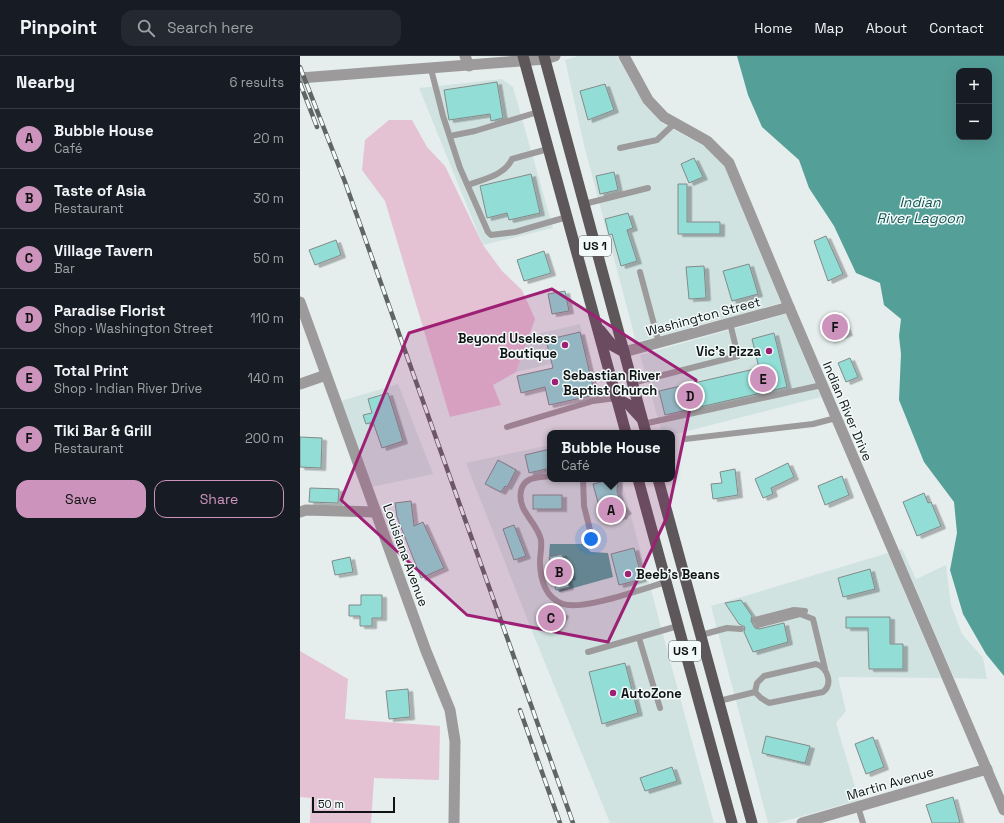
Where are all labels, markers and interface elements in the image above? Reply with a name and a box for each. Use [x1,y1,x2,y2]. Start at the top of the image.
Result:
search box [121,10,401,46]
text: Pinpoint [20,15,97,40]
icon: search [135,17,157,39]
text: Search here [167,18,254,37]
text: Home [754,19,792,37]
text: Map [814,19,844,37]
text: About [866,19,907,37]
text: Contact [929,19,984,37]
map controls [956,68,992,140]
button: + [956,68,992,104]
text: Nearby [16,71,75,93]
text: 6 results [230,74,284,91]
button: − [956,104,992,140]
text: Bubble House [54,121,154,140]
text: A [25,130,33,147]
text: 20 m [253,130,284,147]
text: Café [54,140,83,157]
text: Taste of Asia [54,181,146,200]
text: B [25,190,33,207]
text: 30 m [253,190,284,207]
water label: Indian River Lagoon [876,193,964,227]
text: Restaurant [54,200,124,217]
road number: US 1 [579,236,611,256]
text: Village Tavern [54,241,153,260]
text: C [25,250,33,267]
text: 50 m [253,250,284,267]
text: Bar [54,260,75,277]
street label: Washington Street [644,293,762,340]
text: Paradise Florist [54,301,165,320]
text: D [25,310,33,327]
text: 110 m [250,310,284,327]
pin: F [822,312,848,342]
text: Shop · Washington Street [54,320,213,337]
place label: Beyond Useless Boutique [458,330,557,362]
marker: Beyond Useless Boutique [560,340,570,350]
place label: Vic's Pizza [696,343,761,360]
marker: Vic's Pizza [764,346,774,356]
street label: Indian River Drive [819,359,876,464]
text: Total Print [54,361,129,380]
pin: E [750,364,776,394]
place label: Sebastian River Baptist Church [563,367,660,399]
text: E [25,370,33,387]
text: 140 m [248,370,284,387]
marker: Sebastian River Baptist Church [550,377,560,387]
text: Shop · Indian River Drive [54,380,202,397]
pin: D [677,381,703,411]
text: Tiki Bar & Grill [54,421,152,440]
text: F [26,430,32,447]
text: 200 m [245,430,284,447]
popup [547,430,675,482]
text: Bubble House [561,438,661,457]
text: Restaurant [54,440,124,457]
text: Café [561,457,590,474]
button: Save [16,480,146,518]
button: Share [154,480,284,518]
pin: A [598,495,624,525]
street label: Louisiana Avenue [379,501,432,609]
your location [581,529,601,549]
pin: B [546,557,572,587]
place label: Beeb's Beans [636,566,720,583]
marker: Beeb's Beans [623,569,633,579]
pin: C [538,603,564,633]
road number: US 1 [669,641,701,661]
place label: AutoZone [621,685,682,702]
marker: AutoZone [608,688,618,698]
street label: Martin Avenue [845,763,936,804]
scale bar [312,795,395,814]
text: 50 m [318,797,344,811]

